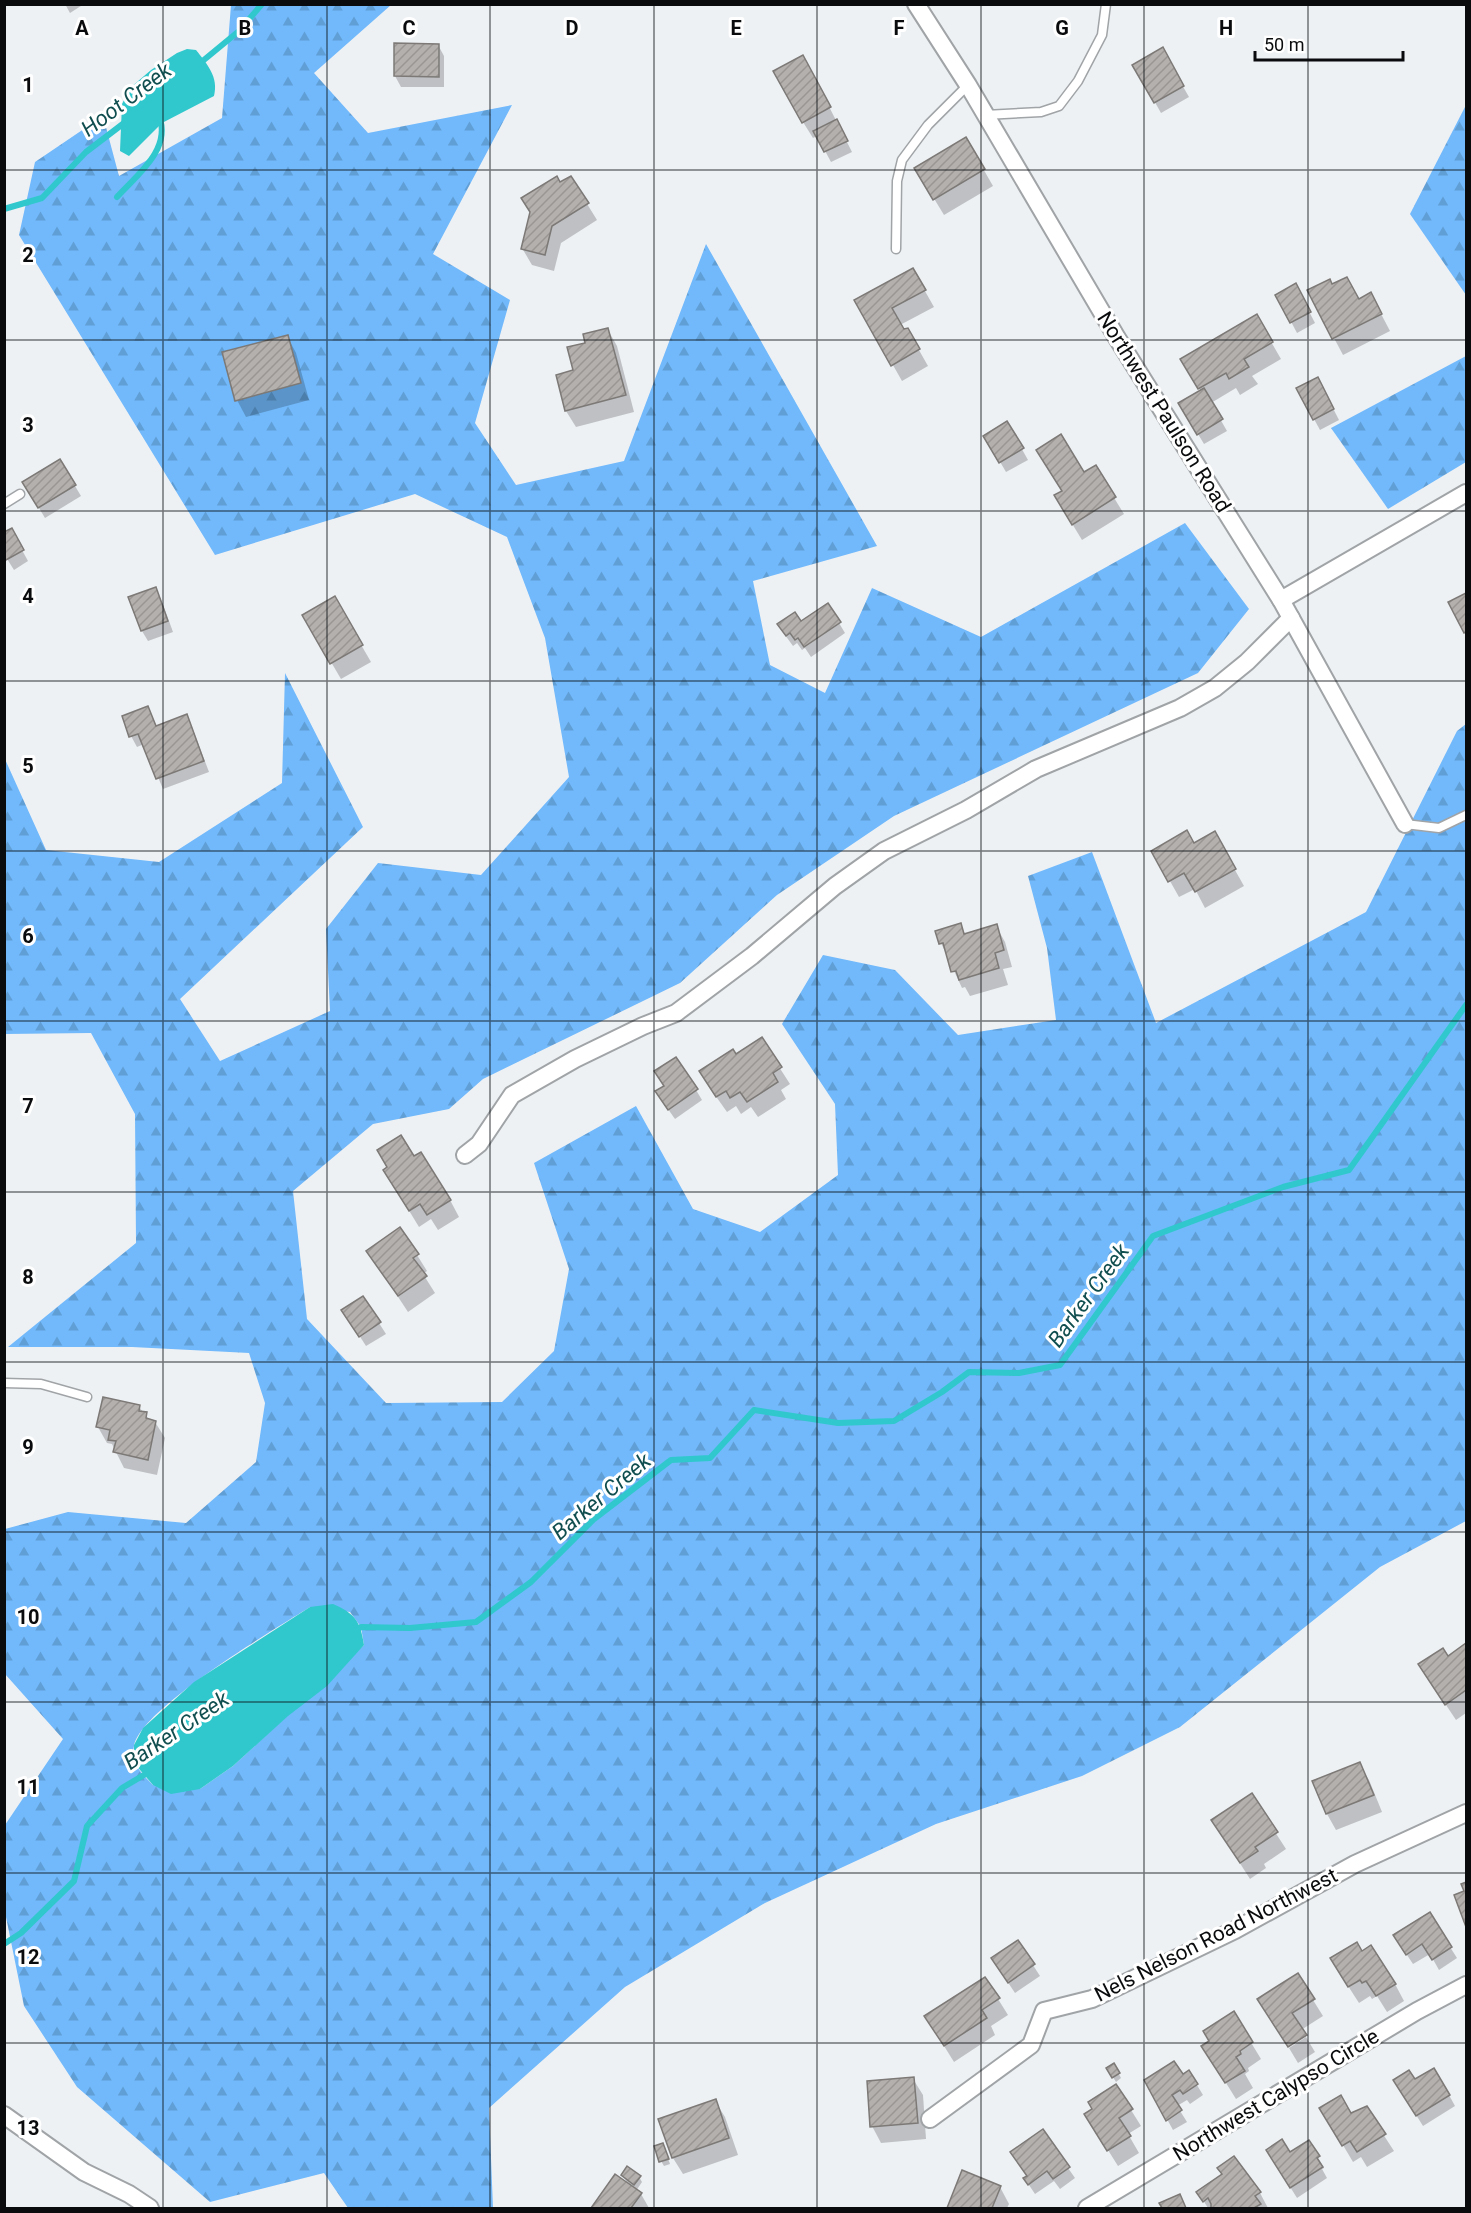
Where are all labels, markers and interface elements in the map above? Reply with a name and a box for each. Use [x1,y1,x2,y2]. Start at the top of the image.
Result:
text: A [75,16,89,40]
text: B [239,16,251,40]
text: C [402,16,416,40]
text: D [566,16,579,40]
text: E [730,16,742,40]
text: F [894,16,905,40]
text: G [1055,16,1069,40]
text: H [1219,16,1233,40]
scale bar [1255,24,1404,62]
text: 50 m [1264,34,1304,55]
water label: Hoot Creek [76,57,177,141]
text: 1 [22,73,34,97]
text: 2 [22,243,34,267]
street label: Northwest Paulson Road [1092,307,1236,517]
text: 3 [22,413,34,437]
text: 4 [22,584,34,608]
text: 5 [22,754,34,778]
text: 6 [22,924,34,948]
text: 7 [22,1094,34,1118]
water label: Barker Creek [1043,1238,1135,1352]
text: 8 [22,1265,34,1289]
text: 9 [22,1435,34,1459]
water label: Barker Creek [547,1447,657,1545]
text: 10 [17,1605,39,1629]
water label: Barker Creek [119,1686,234,1775]
text: 11 [17,1775,39,1799]
street label: Nels Nelson Road Northwest [1091,1863,1341,2007]
text: 12 [17,1945,39,1969]
street label: Northwest Calypso Circle [1169,2024,1383,2166]
text: 13 [17,2116,39,2140]

